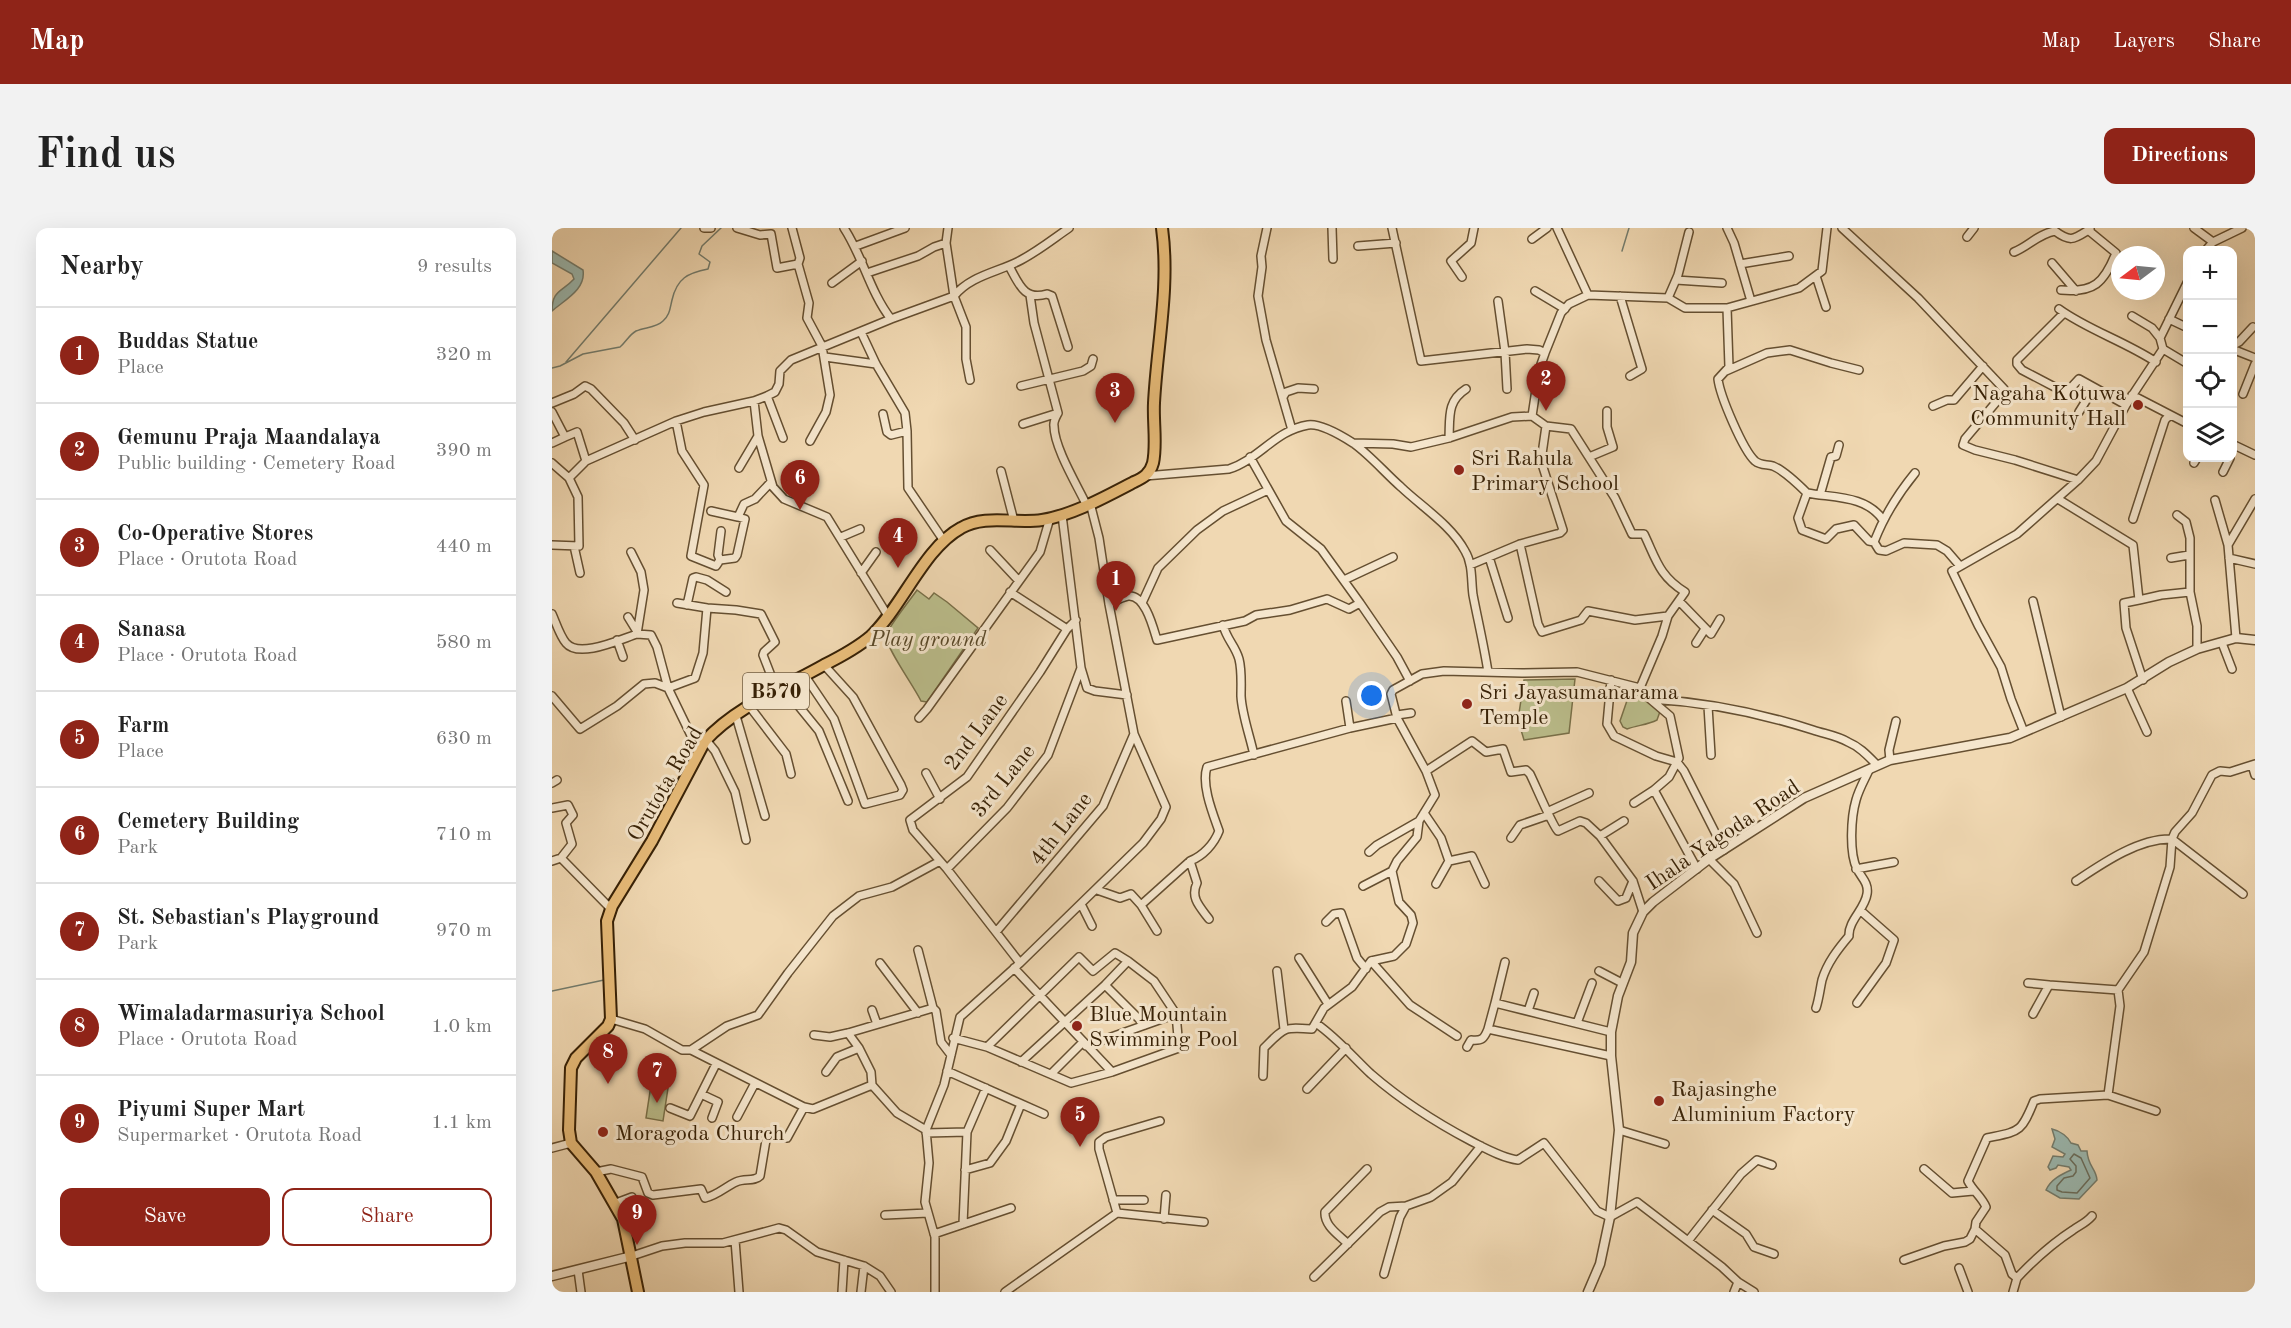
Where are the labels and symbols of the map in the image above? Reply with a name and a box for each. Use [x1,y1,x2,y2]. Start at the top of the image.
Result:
north arrow [2111,246,2165,300]
pin: 2 [1526,362,1566,411]
pin: 3 [1096,374,1134,423]
place label: Nagaha Kotuwa Community Hall [1970,383,2126,430]
marker: Nagaha Kotuwa Community Hall [2131,398,2145,412]
place label: Sri Rahula Primary School [1471,448,1619,495]
pin: 6 [780,460,820,510]
marker: Sri Rahula Primary School [1452,463,1466,477]
pin: 4 [878,518,918,568]
pin: 1 [1096,562,1136,611]
park label: Play ground [869,629,987,651]
road number: B570 [743,673,809,709]
your location [1357,681,1386,710]
place label: Sri Jayasumanarama Temple [1479,682,1679,729]
street label: 2nd Lane [941,690,1012,775]
marker: Sri Jayasumanarama Temple [1460,697,1474,711]
street label: Orutota Road [624,723,707,845]
street label: 3rd Lane [968,741,1039,822]
street label: Ihala Yagoda Road [1642,776,1804,895]
street label: 4th Lane [1026,788,1097,870]
place label: Blue Mountain Swimming Pool [1089,1004,1238,1051]
marker: Blue Mountain Swimming Pool [1070,1019,1084,1033]
pin: 8 [588,1034,628,1084]
pin: 7 [638,1054,676,1103]
place label: Rajasinghe Aluminium Factory [1671,1079,1856,1126]
marker: Rajasinghe Aluminium Factory [1652,1094,1666,1108]
pin: 5 [1060,1098,1100,1147]
place label: Moragoda Church [615,1123,785,1145]
marker: Moragoda Church [596,1125,610,1139]
pin: 9 [618,1196,656,1245]

